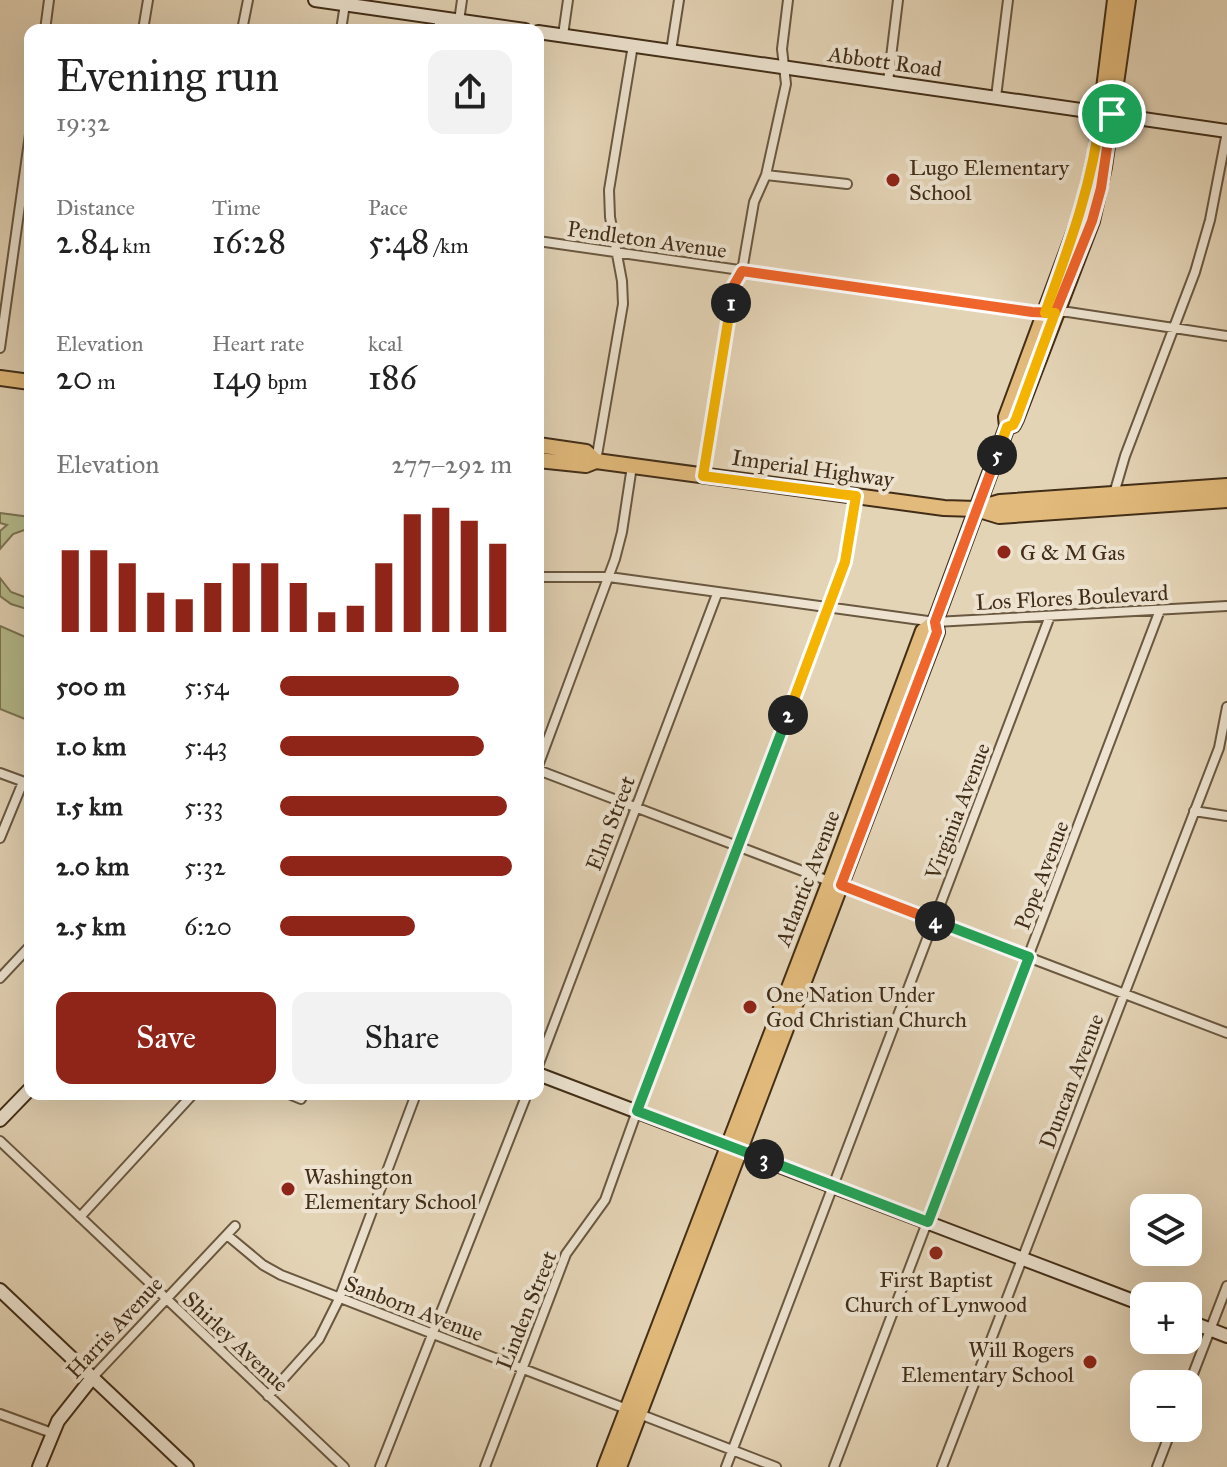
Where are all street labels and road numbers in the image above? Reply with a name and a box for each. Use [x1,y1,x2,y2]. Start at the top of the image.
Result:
street label: Abbott Road [825,40,944,83]
street label: Pendleton Avenue [565,215,729,264]
street label: Imperial Highway [730,444,896,493]
street label: Los Flores Boulevard [975,579,1169,616]
street label: Virginia Avenue [919,739,996,884]
street label: Elm Street [580,772,641,875]
street label: Atlantic Avenue [769,806,846,951]
street label: Pope Avenue [1008,817,1075,933]
street label: Duncan Avenue [1033,1010,1110,1152]
street label: Linden Street [490,1247,563,1374]
street label: Sanborn Avenue [341,1270,487,1347]
street label: Harris Avenue [60,1271,168,1384]
street label: Shirley Avenue [177,1285,294,1397]

